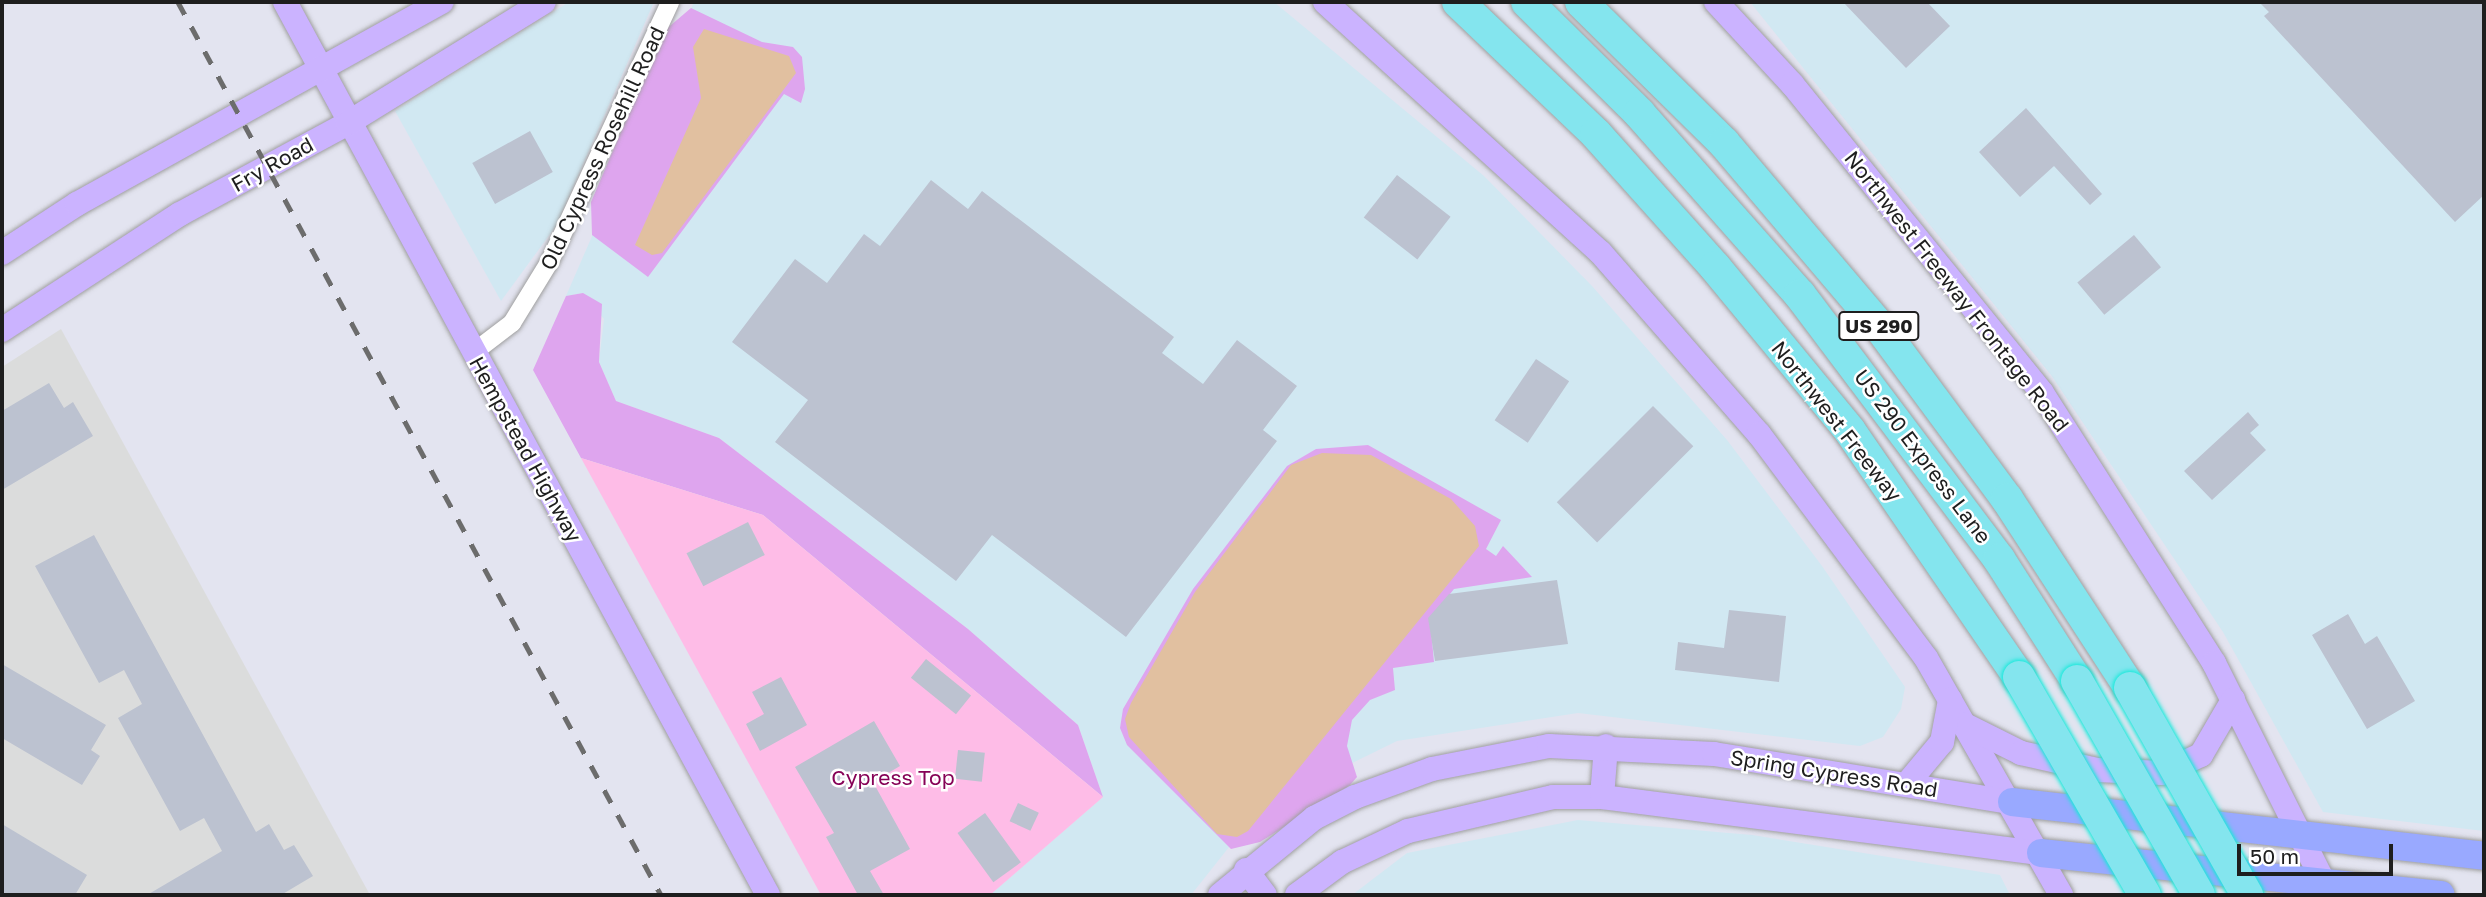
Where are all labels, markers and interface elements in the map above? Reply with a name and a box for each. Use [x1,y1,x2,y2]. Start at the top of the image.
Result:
street label: Old Cypress Rosehill Road [534,22,670,274]
street label: Fry Road [227,131,317,197]
street label: Northwest Freeway Frontage Road [1839,146,2075,436]
road number: US 290 [1837,310,1921,342]
street label: Northwest Freeway [1767,336,1907,506]
street label: Hempstead Highway [464,352,588,546]
street label: US 290 Express Lane [1849,364,1997,548]
street label: Spring Cypress Road [1729,744,1939,802]
park label: Cypress Top [831,764,955,790]
scale bar [2241,830,2397,874]
text: 50 m [2250,843,2299,869]

